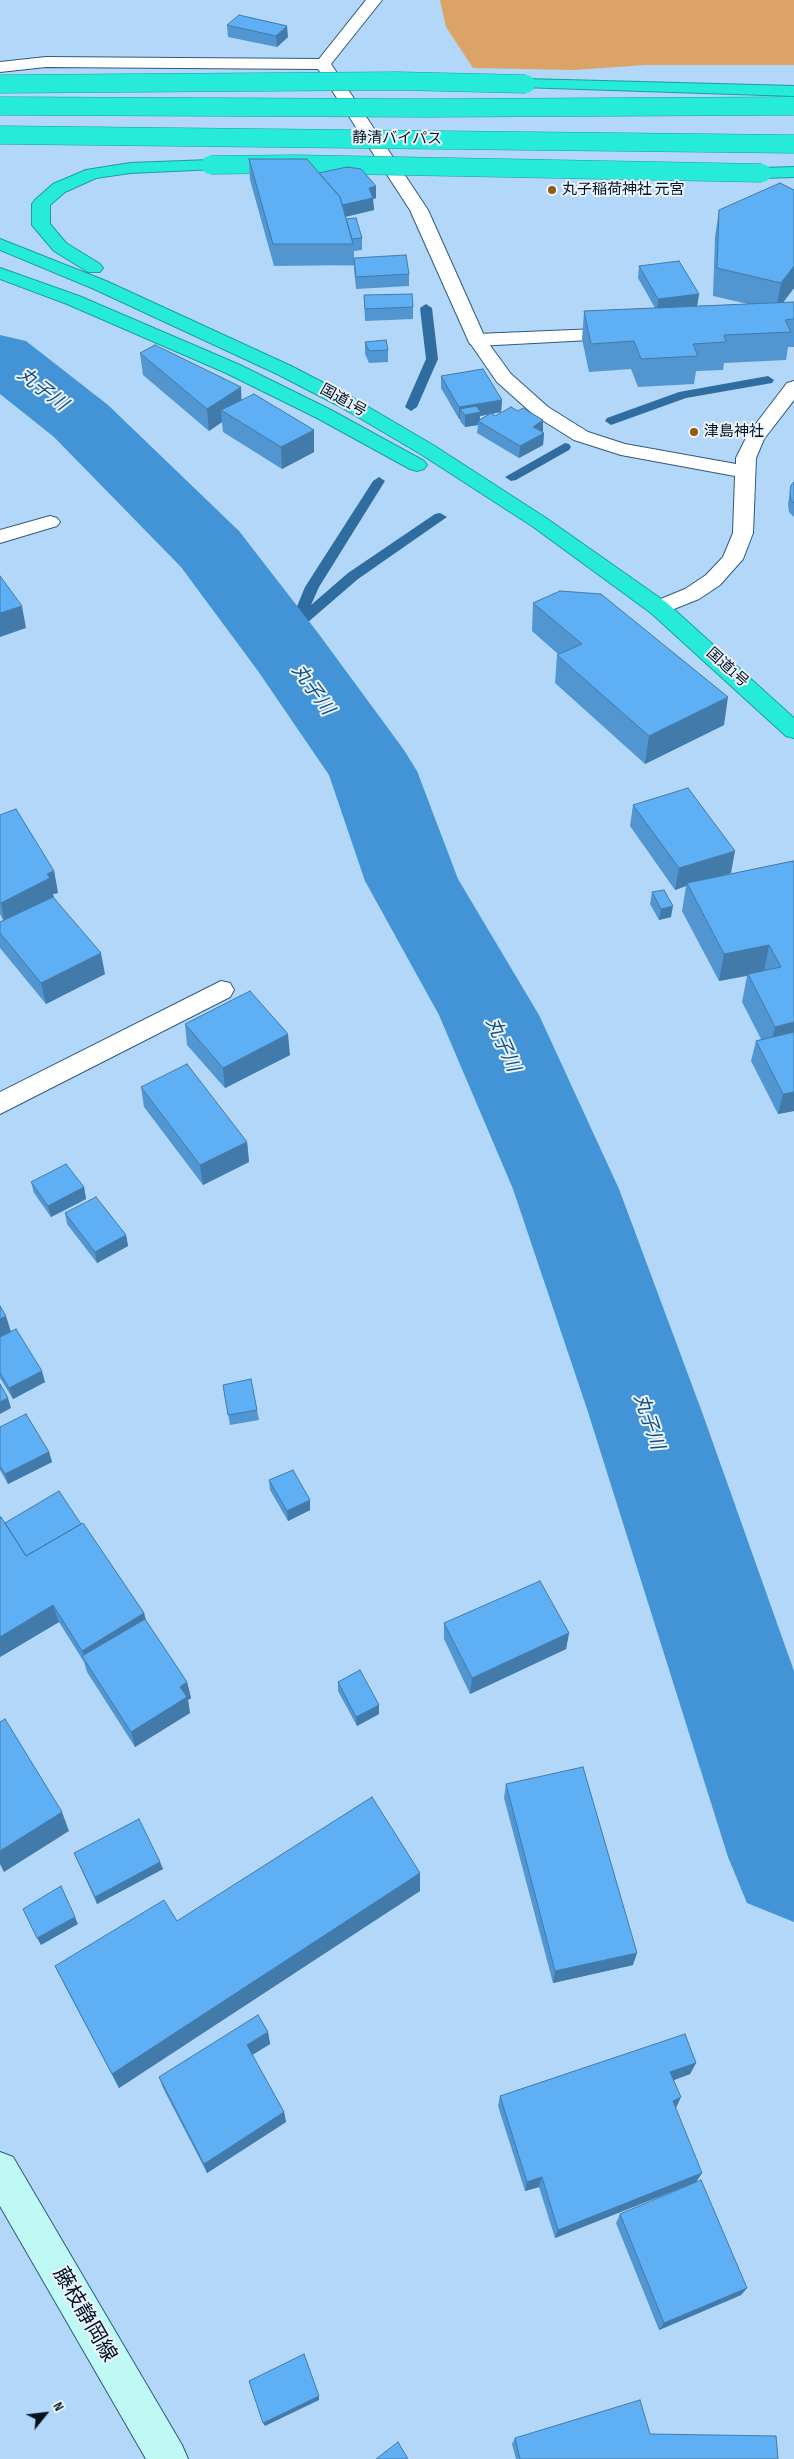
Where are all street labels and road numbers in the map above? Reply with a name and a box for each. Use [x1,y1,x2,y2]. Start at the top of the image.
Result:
street label: 静清バイパス [352,129,442,149]
street label: 国道1号 [317,381,369,421]
street label: 国道1号 [702,644,752,692]
street label: 藤枝静岡線 [47,2263,121,2367]

